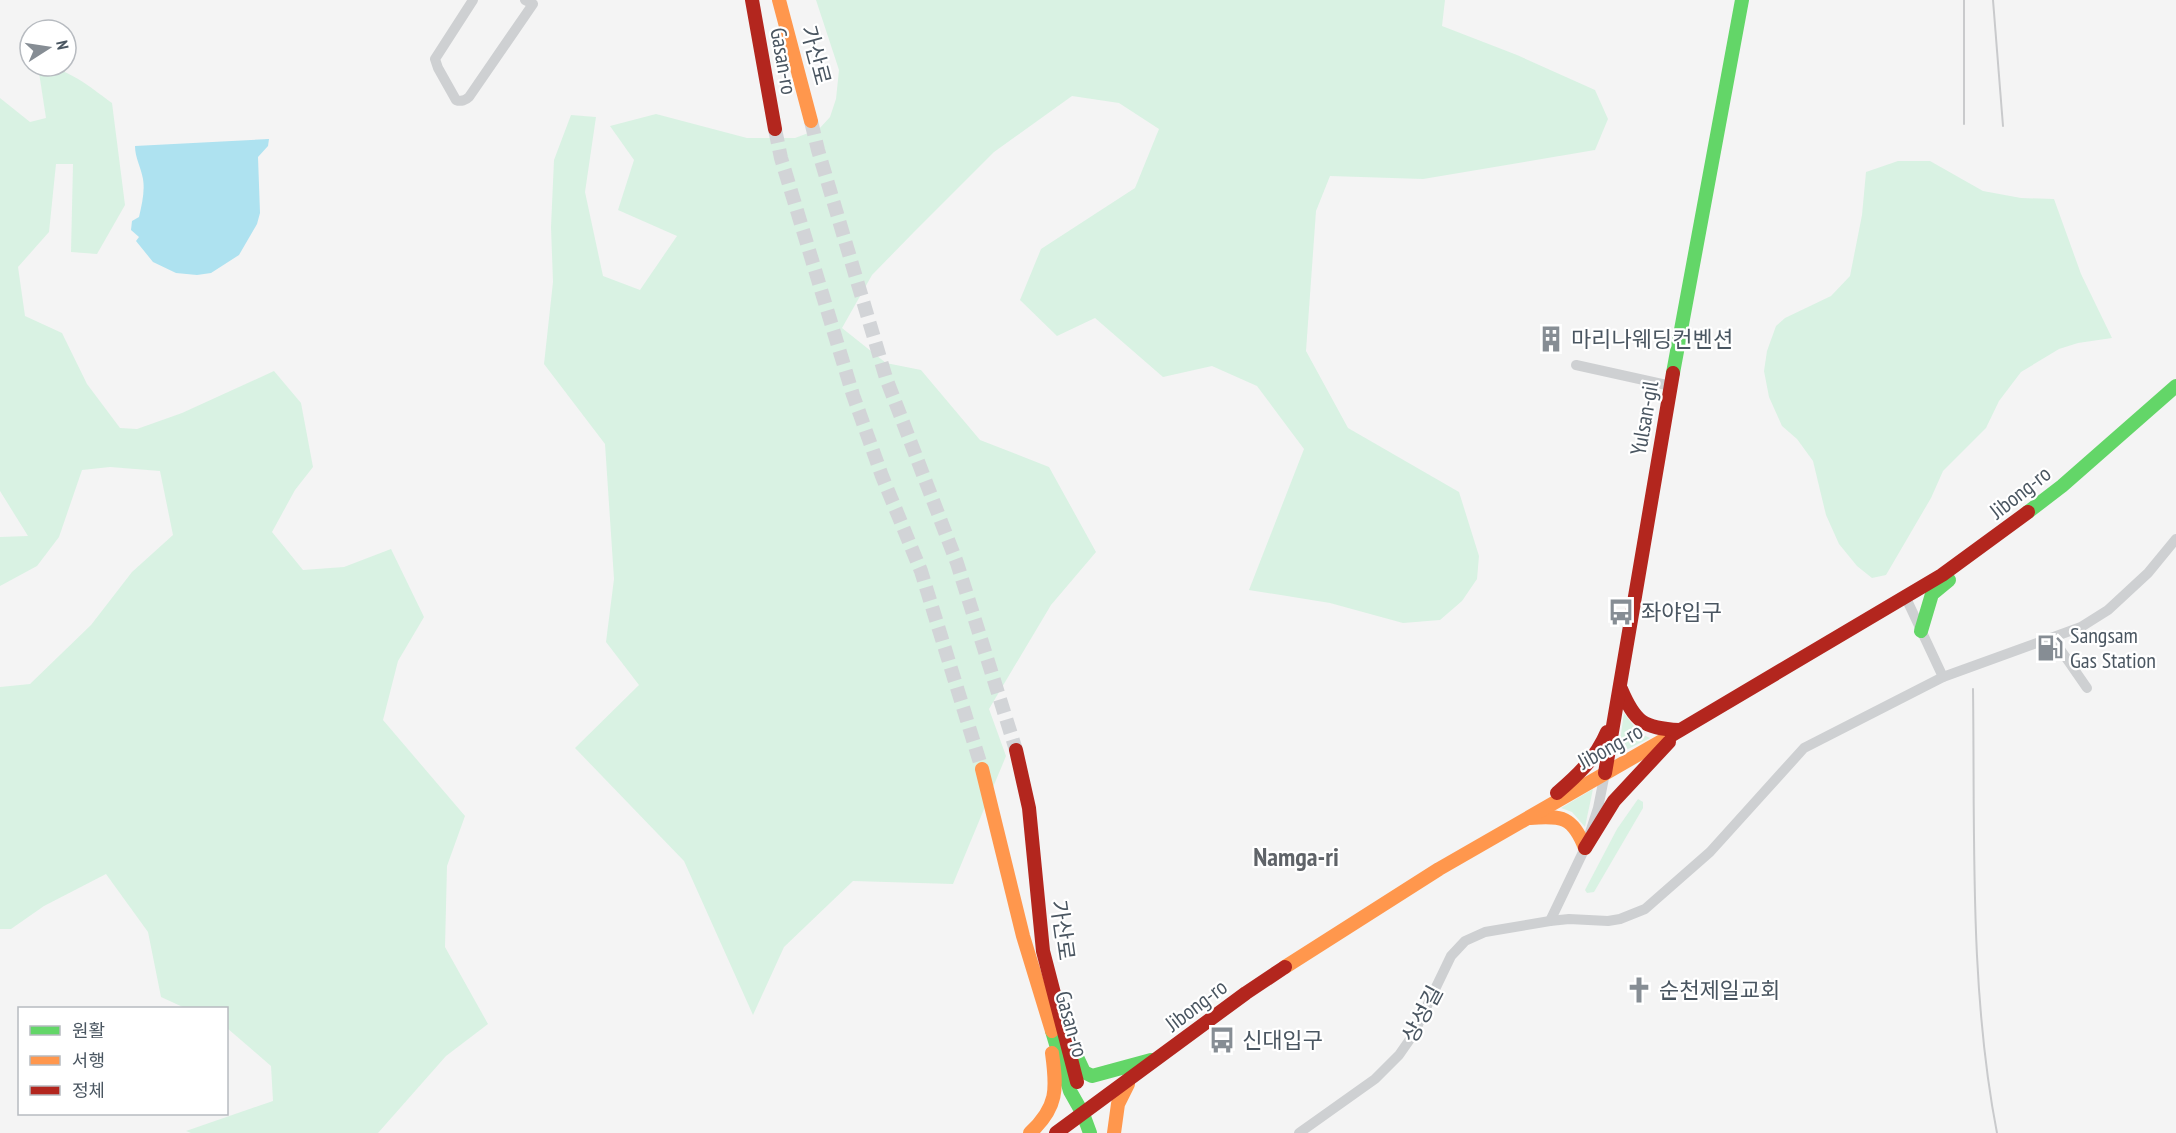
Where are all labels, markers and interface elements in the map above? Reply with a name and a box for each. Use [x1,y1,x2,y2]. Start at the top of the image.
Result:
north arrow [18,18,78,78]
street label: 가산로 [795,22,837,88]
street label: Gasan-ro [764,25,804,97]
text: N [52,39,73,51]
building icon: 마리나웨딩컨벤션 [1536,324,1566,354]
place label: 마리나웨딩컨벤션 [1571,325,1733,353]
street label: Yulsan-gil [1624,378,1664,457]
street label: Jibong-ro [1983,459,2056,525]
bus stop icon: 좌야입구 [1606,597,1636,627]
place label: 좌야입구 [1641,598,1722,626]
place label: Sangsam Gas Station [2070,621,2156,674]
fuel station icon: Sangsam Gas Station [2035,633,2065,663]
street label: Jibong-ro [1572,717,1648,776]
district label: Namga-ri [1253,840,1339,873]
street label: 가산로 [1045,898,1081,962]
street label: Jibong-ro [1159,973,1232,1038]
church icon: 순천제일교회 [1624,975,1654,1005]
place label: 순천제일교회 [1659,976,1780,1004]
street label: 상성길 [1395,981,1449,1047]
street label: Gasan-ro [1049,988,1095,1060]
legend [18,1007,228,1115]
text: 원활 [72,1019,105,1042]
bus stop icon: 신대입구 [1207,1025,1237,1055]
place label: 신대입구 [1242,1026,1323,1054]
text: 서행 [72,1049,105,1072]
text: 정체 [72,1079,105,1102]

